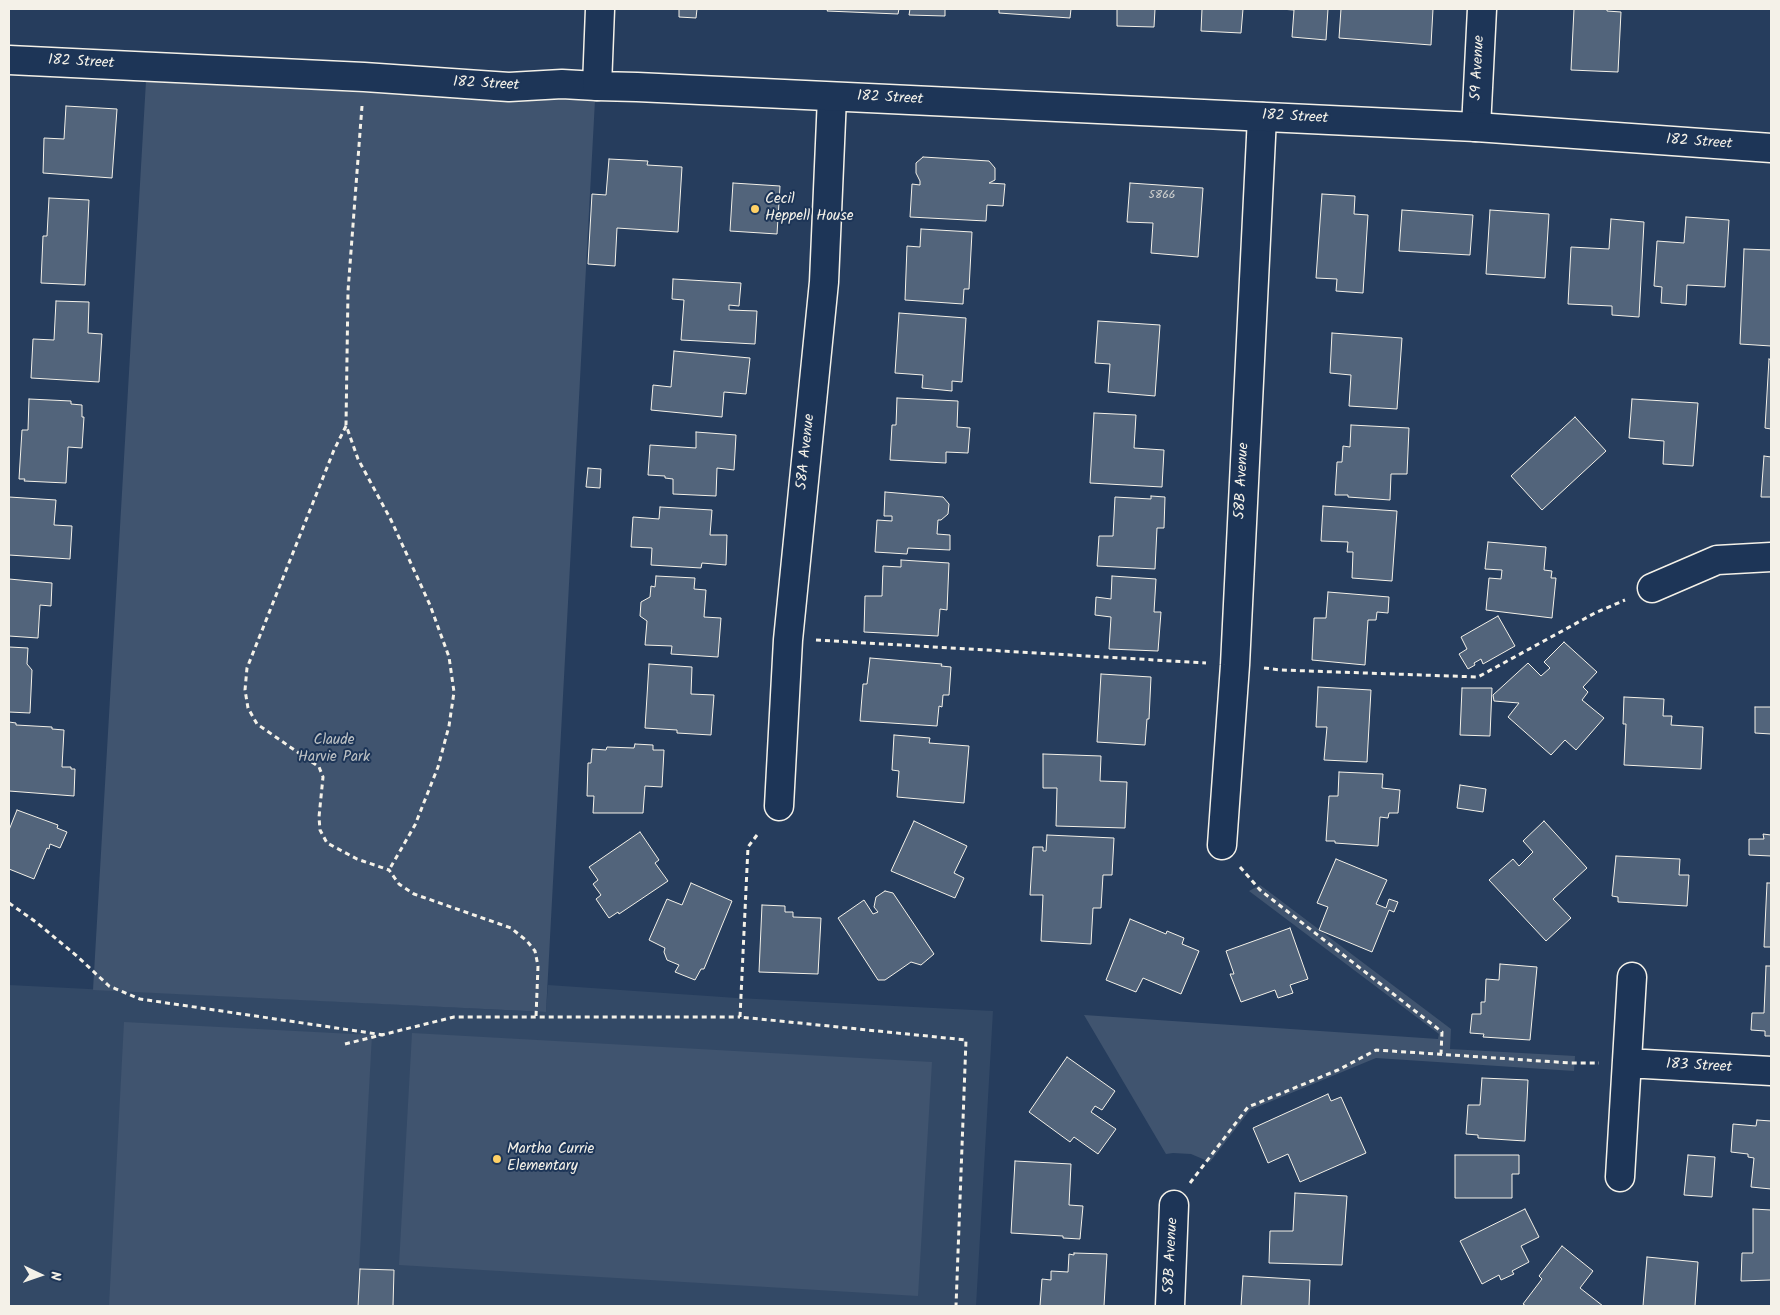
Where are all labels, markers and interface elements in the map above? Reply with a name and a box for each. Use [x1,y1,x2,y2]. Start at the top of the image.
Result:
street label: 59 Avenue [1468,35,1490,101]
street label: 182 Street [47,52,115,74]
street label: 182 Street [452,74,520,96]
street label: 182 Street [856,88,924,110]
street label: 182 Street [1261,107,1329,129]
street label: 182 Street [1665,132,1733,154]
house number: 5866 [1148,189,1176,203]
place label: Cecil Heppell House [765,191,853,226]
marker: Cecil Heppell House [749,203,761,215]
street label: 58A Avenue [794,413,820,491]
street label: 58B Avenue [1232,442,1254,520]
park label: Claude Harvie Park [298,732,370,767]
street label: 183 Street [1665,1056,1733,1078]
place label: Martha Currie Elementary [507,1141,594,1176]
marker: Martha Currie Elementary [491,1153,503,1165]
street label: 58B Avenue [1161,1217,1183,1295]
north arrow [15,1250,65,1300]
text: N [44,1271,66,1281]

